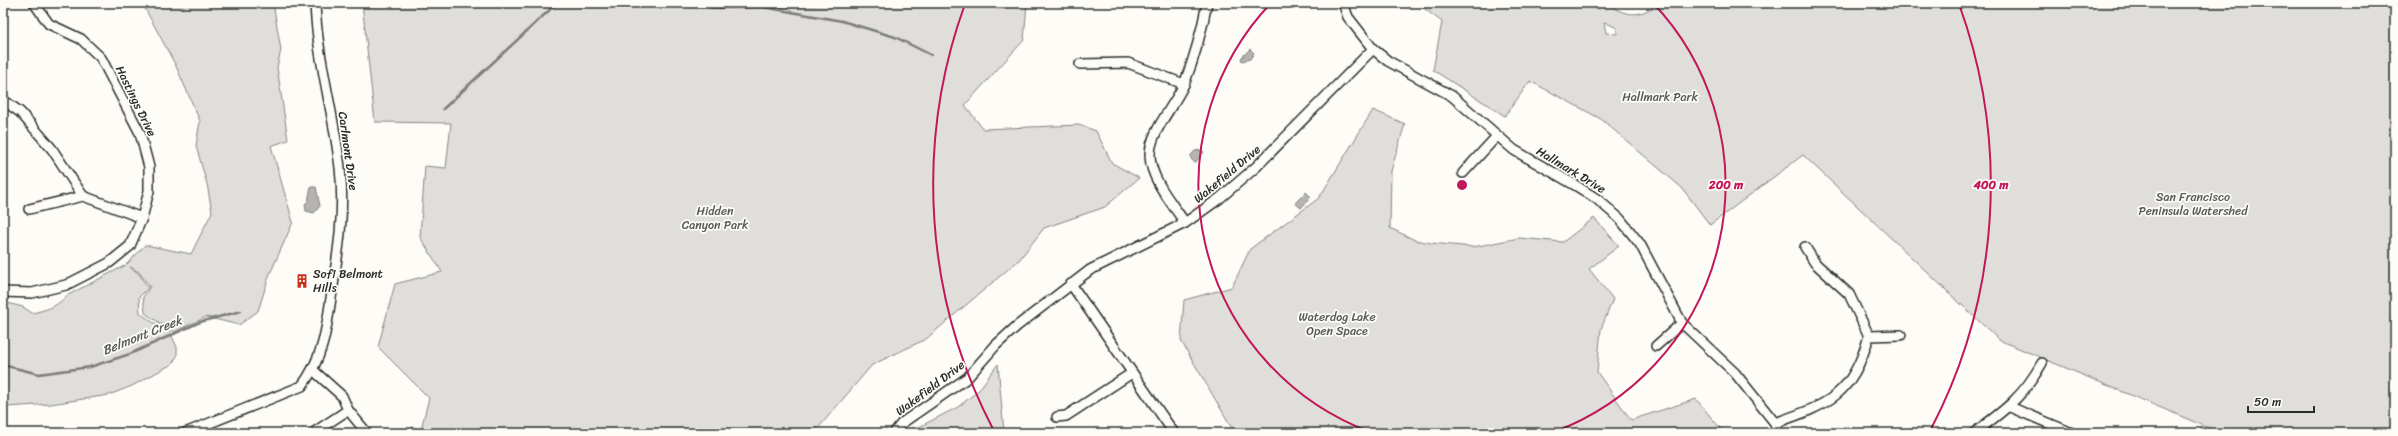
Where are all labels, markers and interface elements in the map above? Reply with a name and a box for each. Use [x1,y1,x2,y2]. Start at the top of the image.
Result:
street label: Hastings Drive [109,62,163,140]
park label: Hallmark Park [1622,86,1698,108]
street label: Carlmont Drive [332,110,364,192]
street label: Wakefield Drive [1188,139,1266,209]
street label: Hallmark Drive [1532,140,1610,200]
text: 200 m [1708,174,1744,196]
text: 400 m [1972,174,2009,196]
centre of rings [1455,178,1469,192]
park label: San Francisco Peninsula Watershed [2138,186,2248,222]
park label: Hidden Canyon Park [682,200,749,236]
place label: Sofi Belmont Hills [313,263,383,299]
building icon: Sofi Belmont Hills [294,273,310,289]
park label: Waterdog Lake Open Space [1298,306,1376,342]
water label: Belmont Creek [98,308,187,362]
street label: Wakefield Drive [890,354,970,422]
scale bar [2248,388,2314,414]
text: 50 m [2254,391,2281,413]

